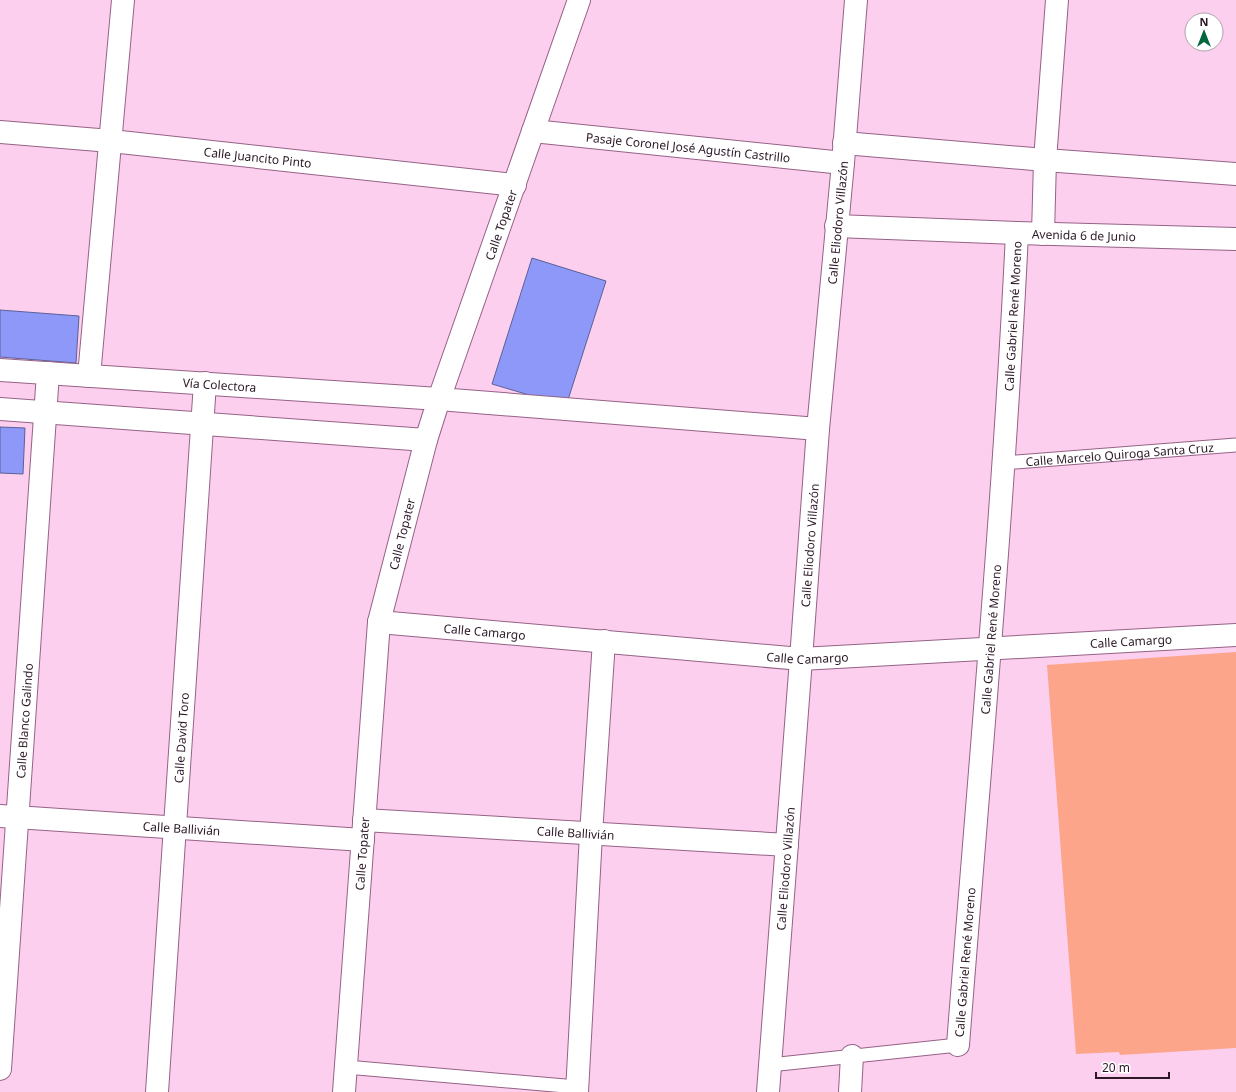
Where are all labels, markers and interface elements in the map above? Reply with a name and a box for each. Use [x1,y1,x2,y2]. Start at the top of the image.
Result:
north arrow [1184,12,1224,52]
text: N [1200,14,1208,29]
street label: Pasaje Coronel José Agustín Castrillo [585,128,791,166]
street label: Calle Juancito Pinto [203,143,313,171]
street label: Calle Eliodoro Villazón [823,160,852,285]
street label: Calle Topater [481,187,521,263]
street label: Avenida 6 de Junio [1032,225,1136,245]
street label: Calle Gabriel René Moreno [1000,241,1025,392]
street label: Vía Colectora [182,374,257,395]
street label: Calle Marcelo Quiroga Santa Cruz [1025,438,1215,470]
street label: Calle Eliodoro Villazón [796,483,822,608]
street label: Calle Topater [385,496,419,572]
street label: Calle Gabriel René Moreno [976,564,1005,715]
street label: Calle Camargo [443,619,526,643]
street label: Calle Camargo [1089,630,1172,652]
street label: Calle Camargo [766,648,849,668]
street label: Calle Blanco Galindo [12,663,36,779]
street label: Calle David Toro [169,692,193,784]
street label: Calle Eliodoro Villazón [772,806,798,931]
street label: Calle Topater [351,816,373,891]
street label: Calle Ballivián [142,817,221,839]
street label: Calle Ballivián [536,822,615,843]
street label: Calle Gabriel René Moreno [950,887,979,1038]
scale bar [1096,1054,1169,1080]
text: 20 m [1102,1059,1130,1076]

